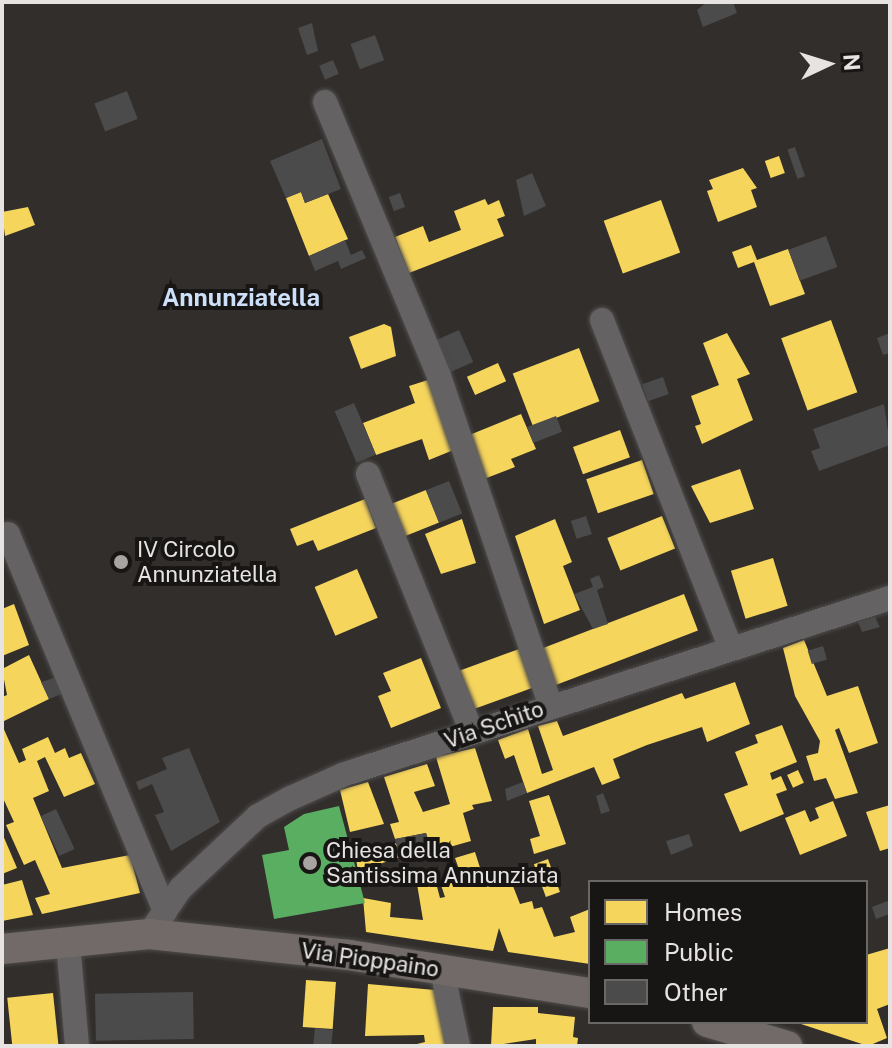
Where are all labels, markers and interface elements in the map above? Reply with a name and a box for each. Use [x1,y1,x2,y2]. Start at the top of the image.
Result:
north arrow [788,24,868,104]
text: N [838,53,866,72]
district label: Annunziatella [162,284,320,312]
place label: IV Circolo Annunziatella [137,536,277,588]
marker: IV Circolo Annunziatella [112,553,130,571]
street label: Via Schito [441,696,547,754]
place label: Chiesa della Santissima Annunziata [326,837,558,888]
marker: Chiesa della Santissima Annunziata [301,854,319,872]
legend [588,880,868,1024]
text: Homes [664,898,742,926]
street label: Via Pioppaino [300,937,440,983]
text: Public [664,938,734,966]
text: Other [664,978,728,1006]

